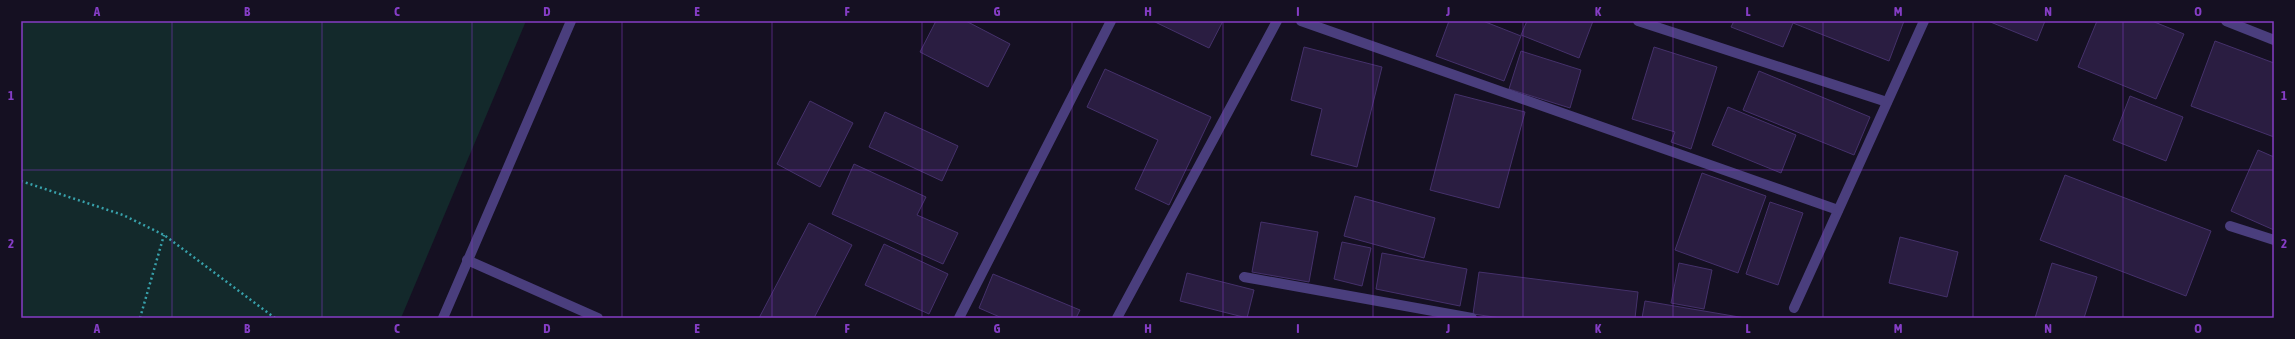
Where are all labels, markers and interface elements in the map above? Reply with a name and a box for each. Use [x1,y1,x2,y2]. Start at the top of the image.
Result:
text: A [93,4,101,19]
text: B [244,4,251,19]
text: C [394,4,400,19]
text: D [543,4,551,19]
text: E [694,4,700,19]
text: F [844,4,850,19]
text: G [994,4,1001,19]
text: H [1144,4,1152,19]
text: I [1296,4,1300,19]
text: J [1445,4,1450,19]
text: K [1595,4,1602,19]
text: L [1745,4,1751,19]
text: M [1894,4,1903,19]
text: N [2044,4,2052,19]
text: O [2194,4,2202,19]
text: 1 [8,88,14,103]
text: 1 [2281,88,2287,103]
text: 2 [8,236,14,251]
text: 2 [2281,236,2287,251]
text: A [93,321,101,336]
text: B [244,321,251,336]
text: C [394,321,400,336]
text: D [543,321,551,336]
text: E [694,321,700,336]
text: F [844,321,850,336]
text: G [994,321,1001,336]
text: H [1144,321,1152,336]
text: I [1296,321,1300,336]
text: J [1445,321,1450,336]
text: K [1595,321,1602,336]
text: L [1745,321,1751,336]
text: M [1894,321,1903,336]
text: N [2044,321,2052,336]
text: O [2194,321,2202,336]

